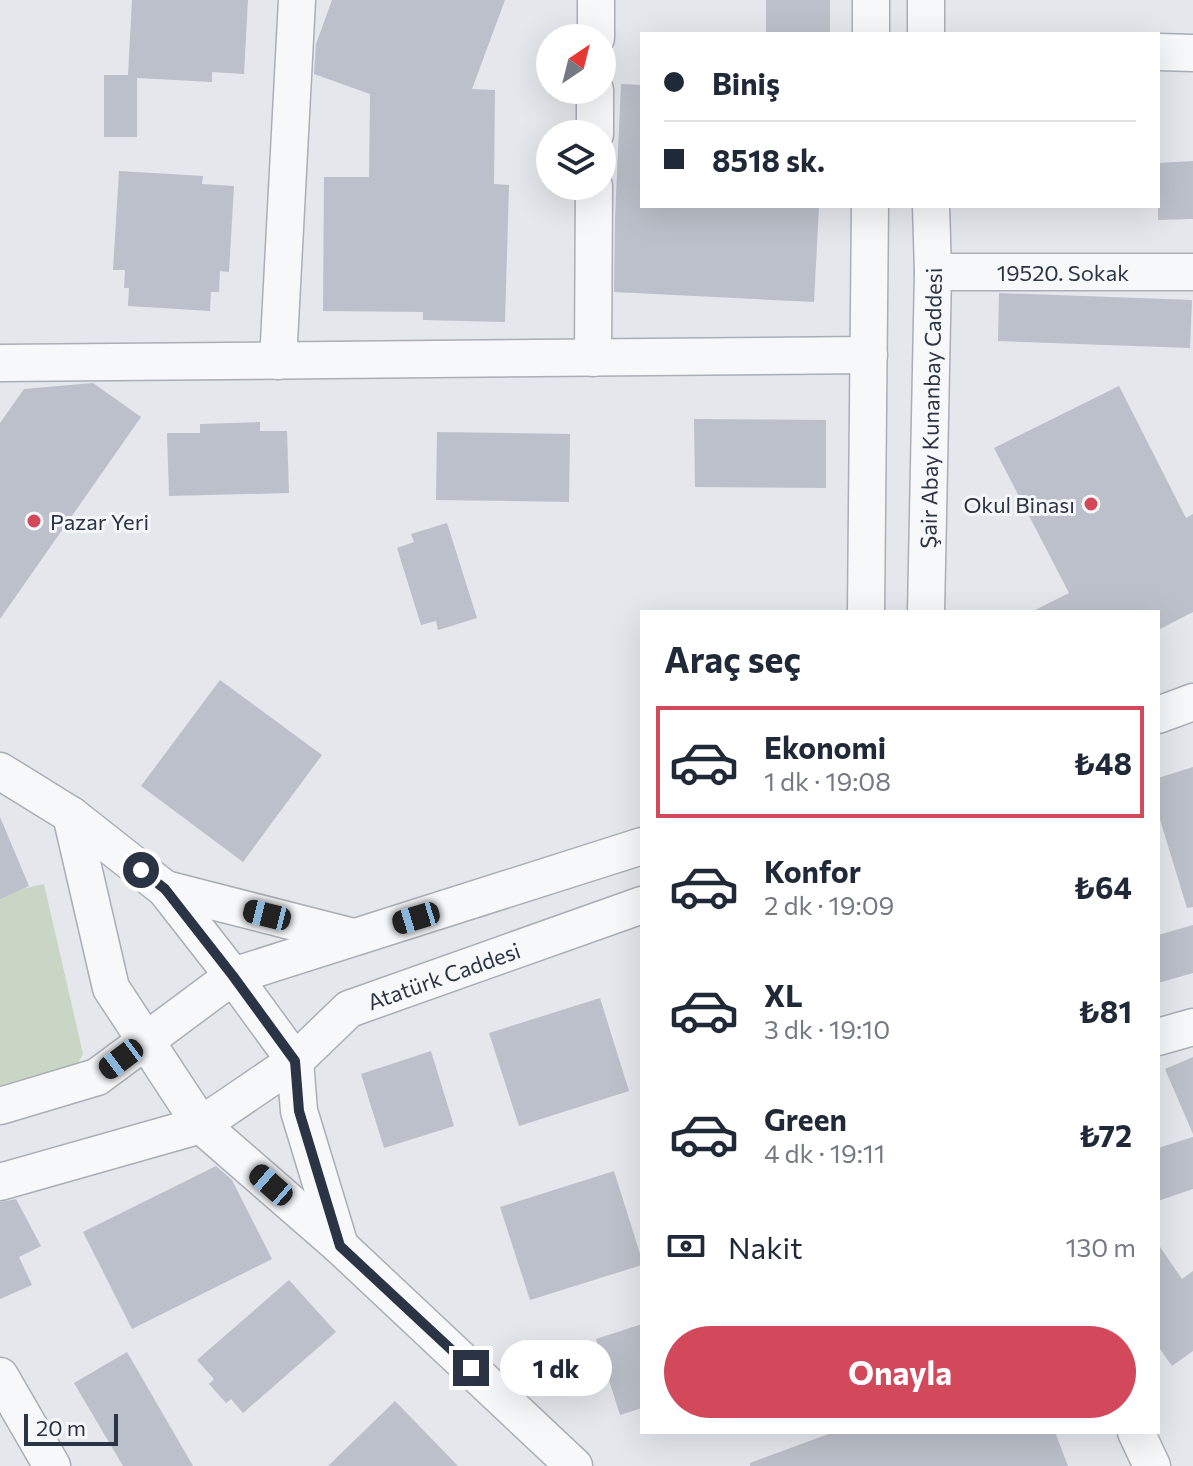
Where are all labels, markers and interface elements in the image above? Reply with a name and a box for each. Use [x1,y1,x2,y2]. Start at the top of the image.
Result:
north arrow [536,24,616,104]
map controls [536,24,616,200]
text: Biniş [712,64,780,101]
button: layers [536,120,616,200]
text: 8518 sk. [712,141,825,178]
street label: 19520. Sokak [997,259,1129,286]
street label: Şair Abay Kunanbay Caddesi [914,267,947,549]
place label: Okul Binası [963,491,1075,518]
marker: Okul Binası [1082,495,1100,513]
place label: Pazar Yeri [50,508,149,535]
marker: Pazar Yeri [25,512,43,530]
text: Araç seç [664,636,801,680]
icon: car [668,726,740,798]
text: Ekonomi [764,728,886,765]
text: ₺48 [1073,744,1132,781]
text: 1 dk · 19:08 [764,765,891,796]
icon: car [668,850,740,922]
route start [123,852,159,888]
text: Konfor [764,852,861,889]
text: ₺64 [1074,868,1132,905]
text: 2 dk · 19:09 [764,889,894,920]
car [241,898,293,932]
car [390,900,442,936]
street label: Atatürk Caddesi [363,936,524,1015]
icon: car [668,974,740,1046]
text: XL [764,976,803,1013]
text: ₺81 [1078,992,1132,1029]
text: 3 dk · 19:10 [764,1013,890,1044]
car [95,1035,147,1083]
icon: car [668,1098,740,1170]
text: Green [764,1100,847,1137]
text: ₺72 [1079,1116,1132,1153]
text: 4 dk · 19:11 [764,1137,885,1168]
car [245,1160,297,1210]
icon: cash [664,1224,708,1268]
text: Nakit [728,1228,803,1265]
text: 130 m [1065,1231,1136,1262]
button: Onayla [664,1326,1136,1418]
callout: 1 dk [499,1340,611,1396]
route end [453,1350,489,1386]
text: 1 dk [533,1352,579,1383]
scale bar [24,1410,118,1446]
text: 20 m [36,1414,86,1441]

